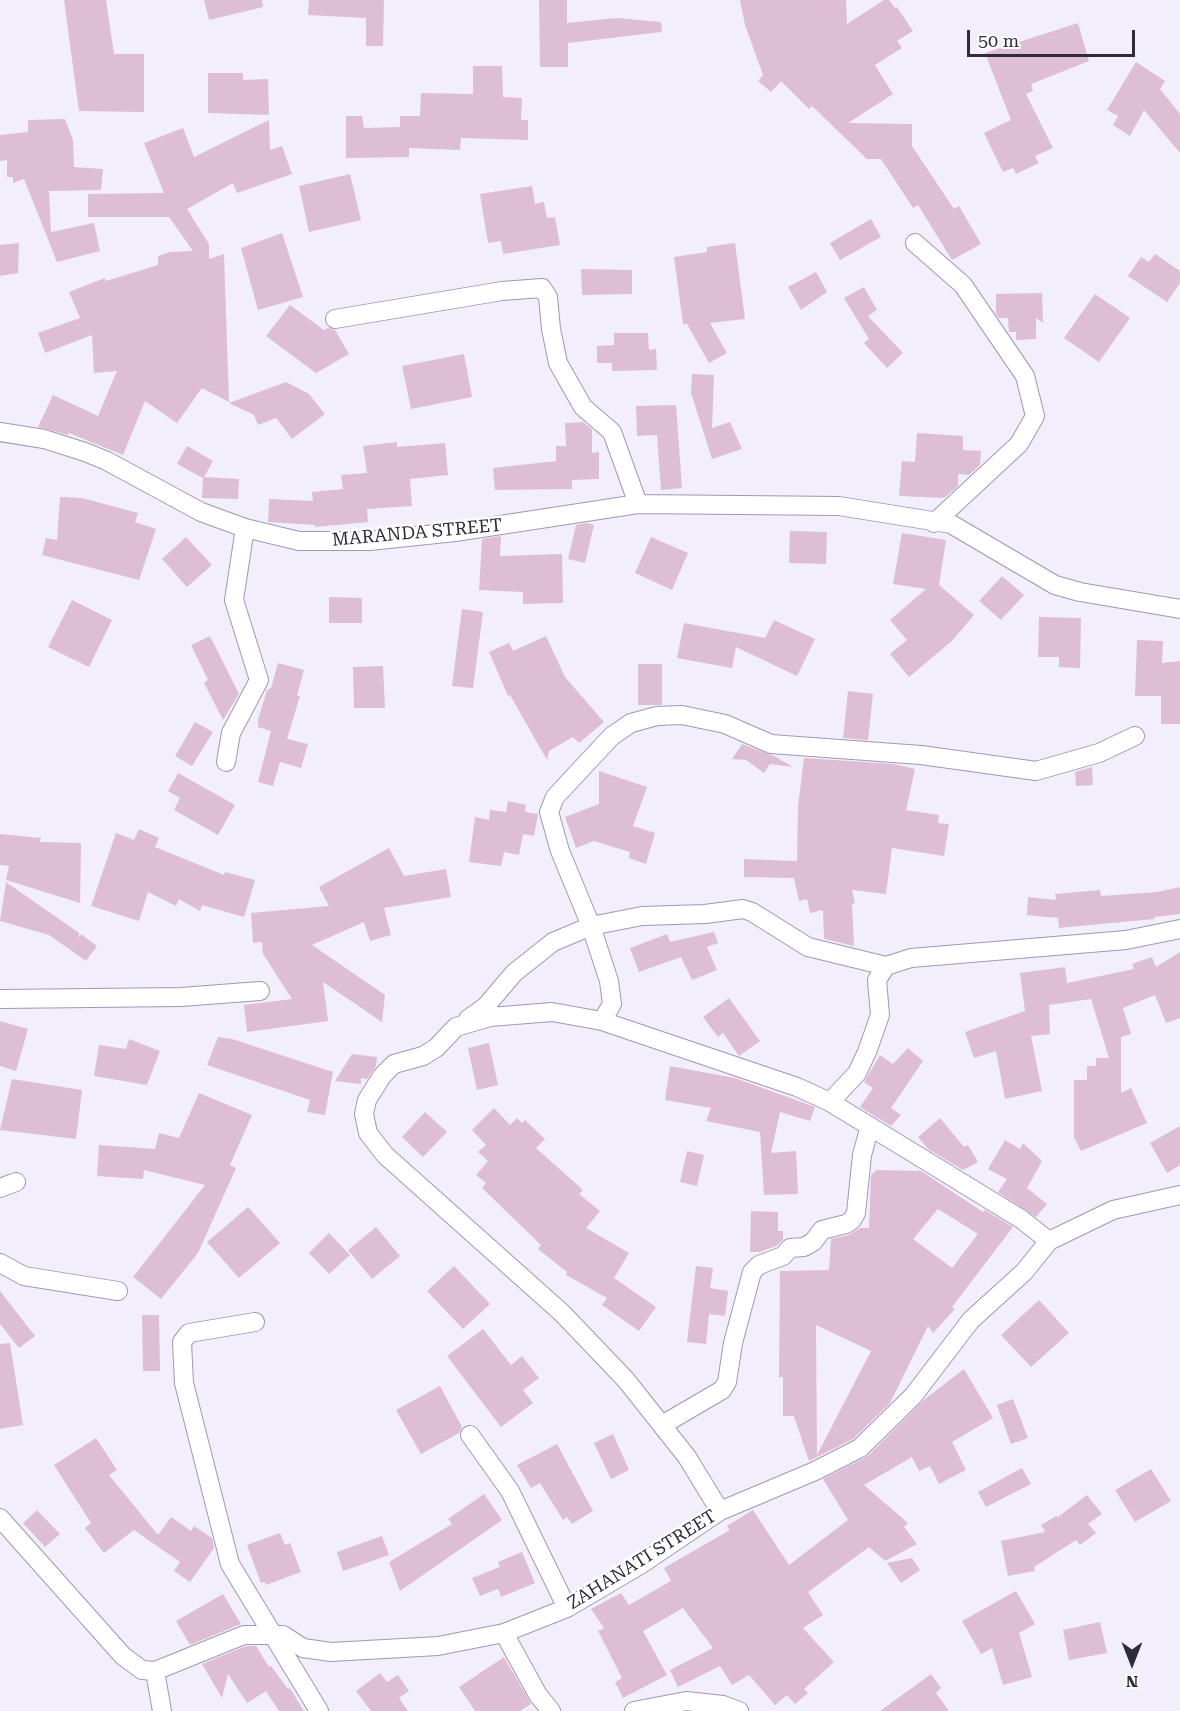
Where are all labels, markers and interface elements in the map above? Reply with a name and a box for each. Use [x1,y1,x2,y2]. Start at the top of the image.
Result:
scale bar [970,18,1138,56]
text: 50 m [978,30,1019,51]
street label: MARANDA STREET [331,515,503,551]
street label: ZAHANATI STREET [564,1505,720,1615]
north arrow [1102,1633,1162,1693]
text: N [1126,1672,1138,1691]

